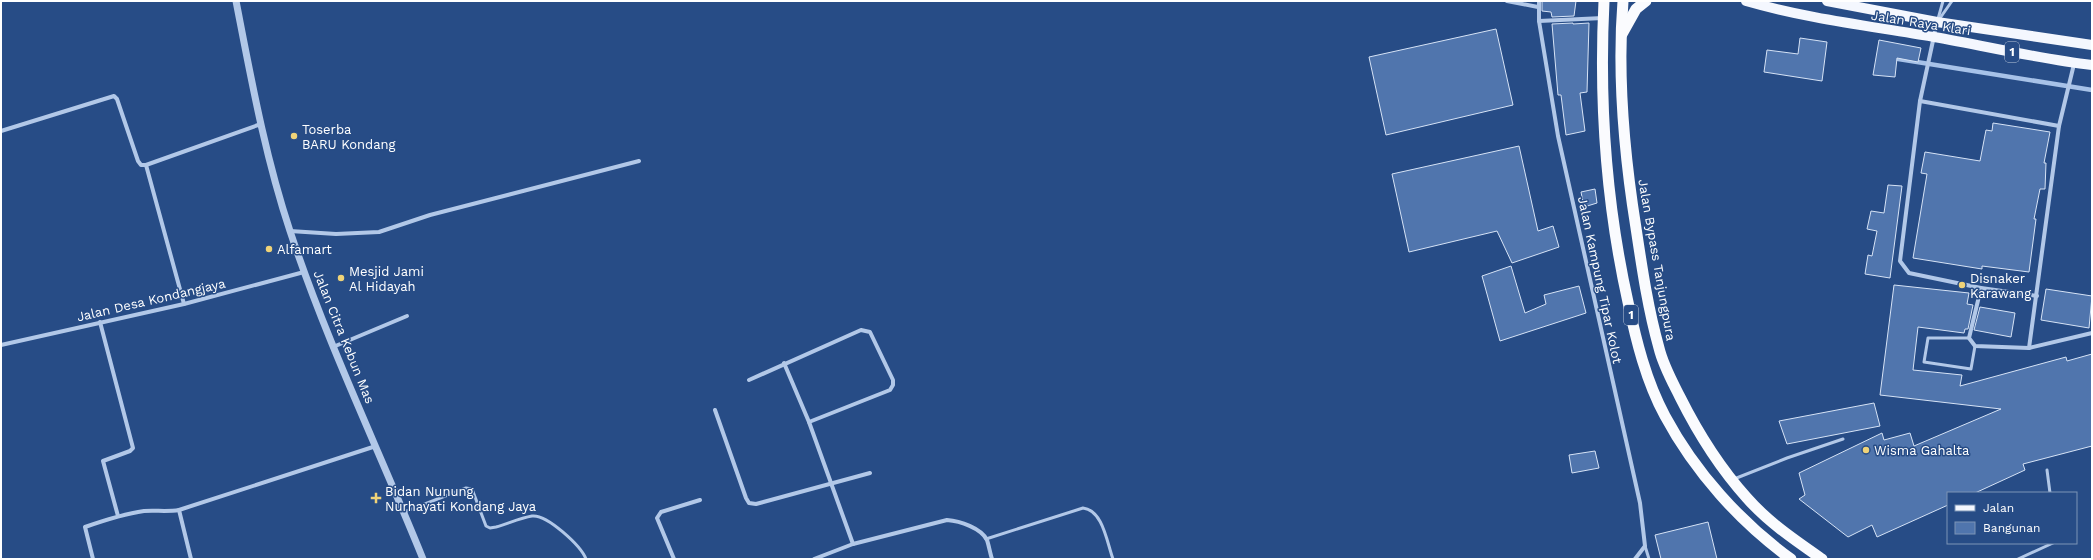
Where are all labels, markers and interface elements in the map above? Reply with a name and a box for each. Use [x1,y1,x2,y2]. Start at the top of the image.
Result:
street label: Jalan Raya Klari [1870,8,1972,38]
road number: 1 [2005,42,2019,62]
place label: Toserba BARU Kondang [302,122,396,152]
marker: Toserba BARU Kondang [289,131,299,141]
street label: Jalan Bypass Tanjungpura [1635,178,1679,343]
street label: Jalan Kampung Tipar Kolot [1575,195,1625,366]
place label: Alfamart [277,242,332,257]
marker: Alfamart [264,244,274,254]
place label: Mesjid Jami Al Hidayah [349,264,424,294]
street label: Jalan Citra Kebun Mas [310,268,378,406]
place label: Disnaker Karawang [1970,271,2031,301]
marker: Mesjid Jami Al Hidayah [336,273,346,283]
street label: Jalan Desa Kondangjaya [75,275,227,324]
marker: Disnaker Karawang [1957,280,1967,290]
road number: 1 [1624,305,1638,325]
place label: Wisma Gahalta [1874,443,1970,458]
marker: Wisma Gahalta [1861,445,1871,455]
place label: Bidan Nunung Nurhayati Kondang Jaya [385,484,537,514]
marker: Bidan Nunung Nurhayati Kondang Jaya [370,492,382,504]
legend [1947,492,2077,544]
text: Jalan [1983,501,2014,515]
text: Bangunan [1983,521,2041,535]

